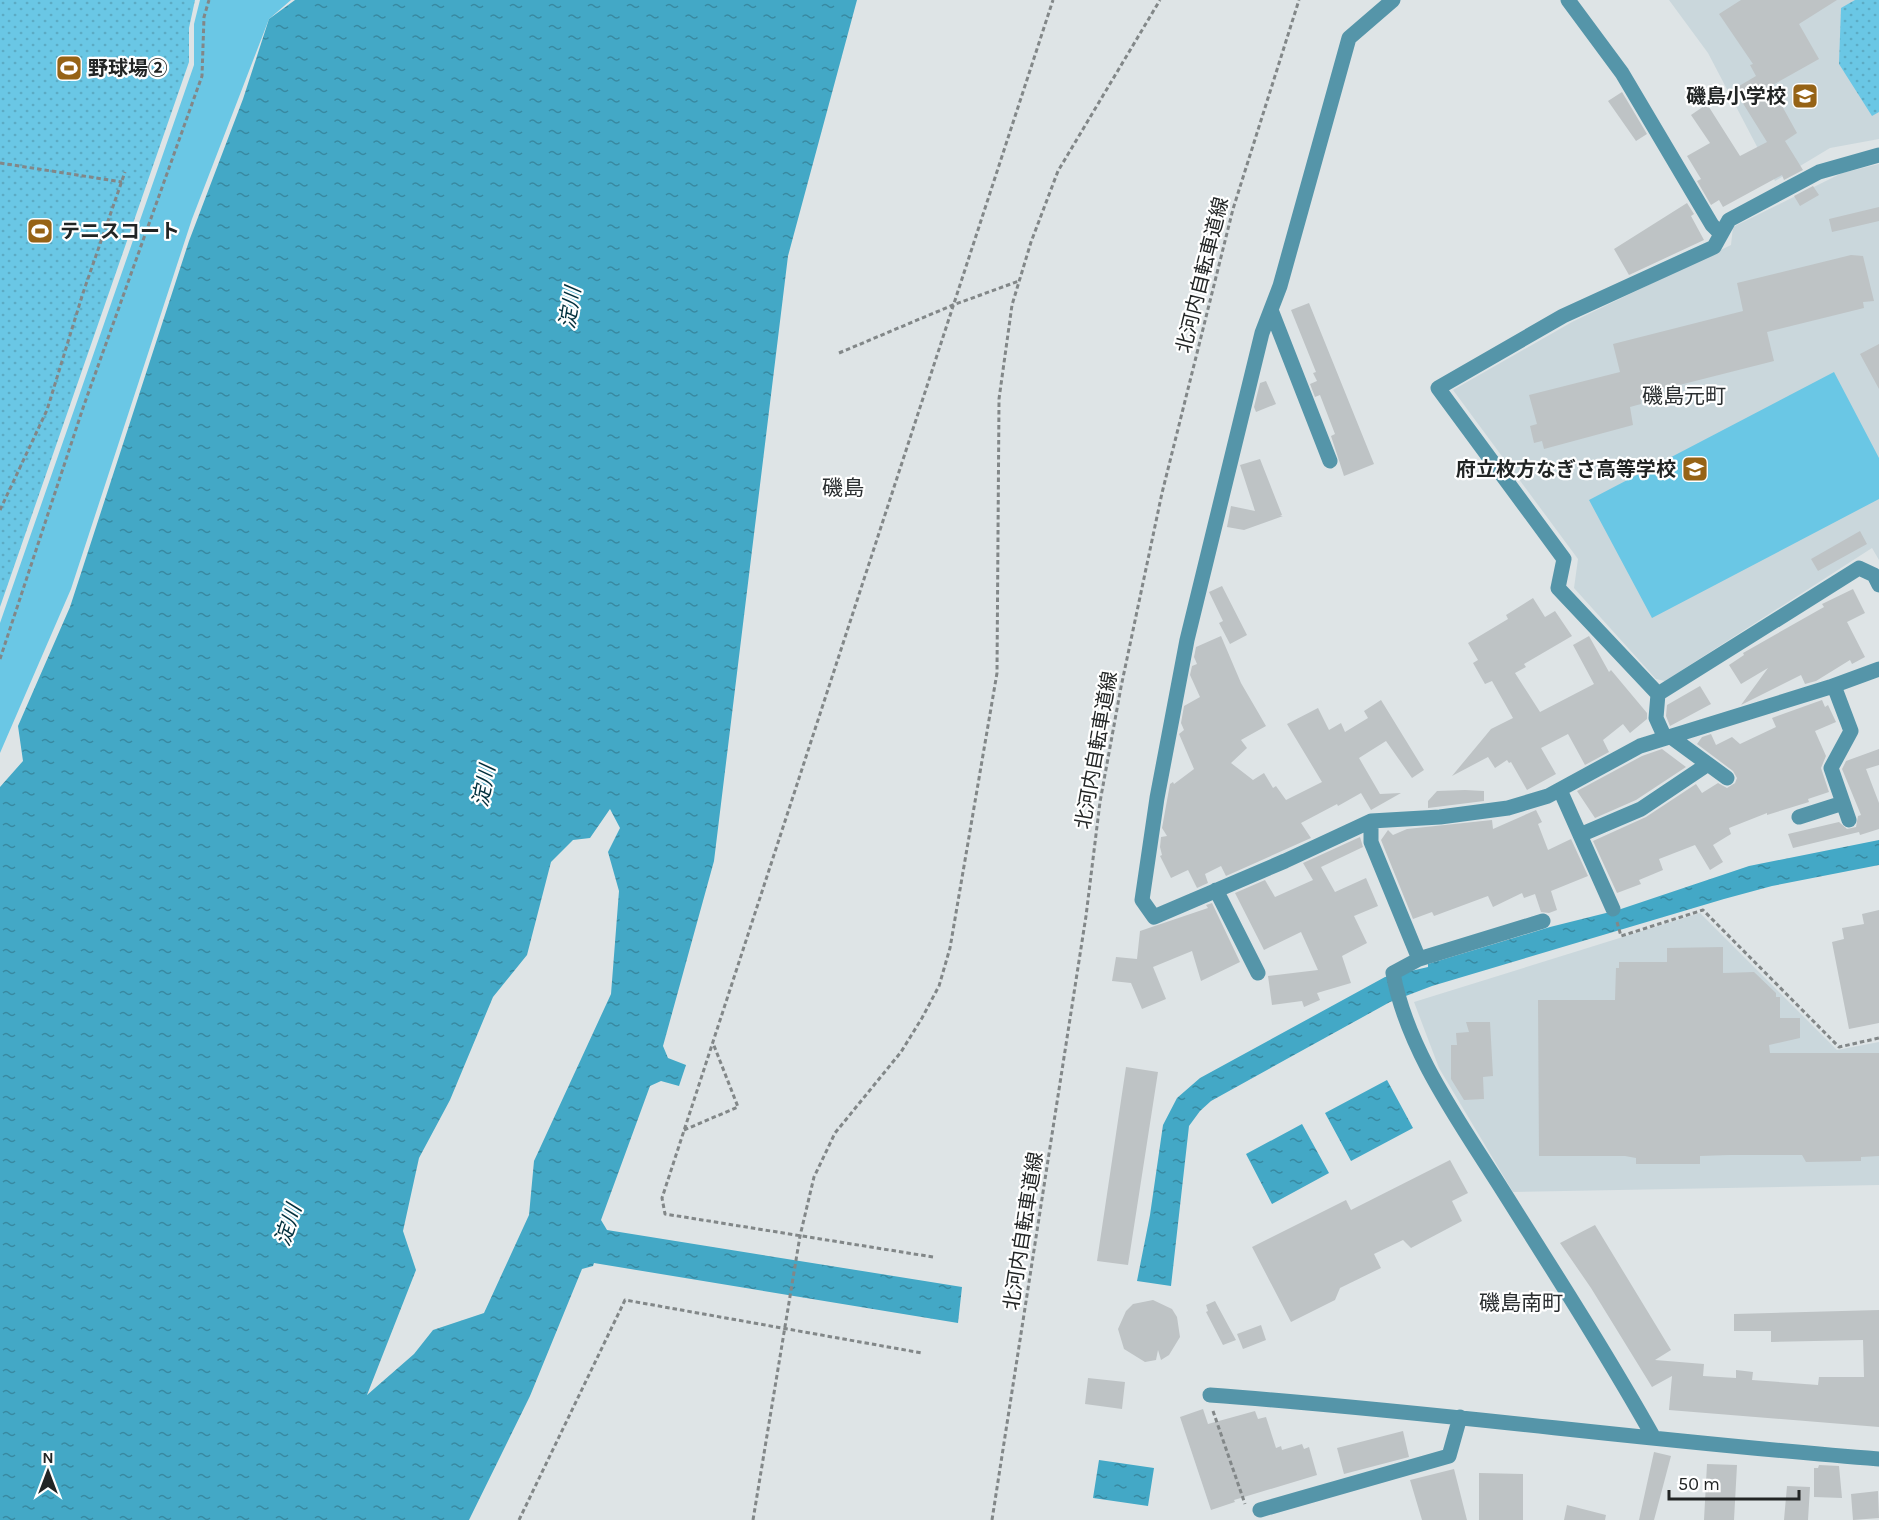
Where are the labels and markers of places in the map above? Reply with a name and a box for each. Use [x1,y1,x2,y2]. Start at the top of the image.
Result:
sports icon: 野球場② [54,53,84,83]
place label: 野球場② [88,57,168,80]
school or university icon: 磯島小学校 [1790,81,1820,111]
place label: 磯島小学校 [1686,85,1786,108]
sports icon: テニスコート [25,216,55,246]
place label: テニスコート [60,220,180,243]
school or university icon: 府立枚方なぎさ高等学校 [1680,454,1710,484]
place label: 府立枚方なぎさ高等学校 [1456,458,1676,481]

